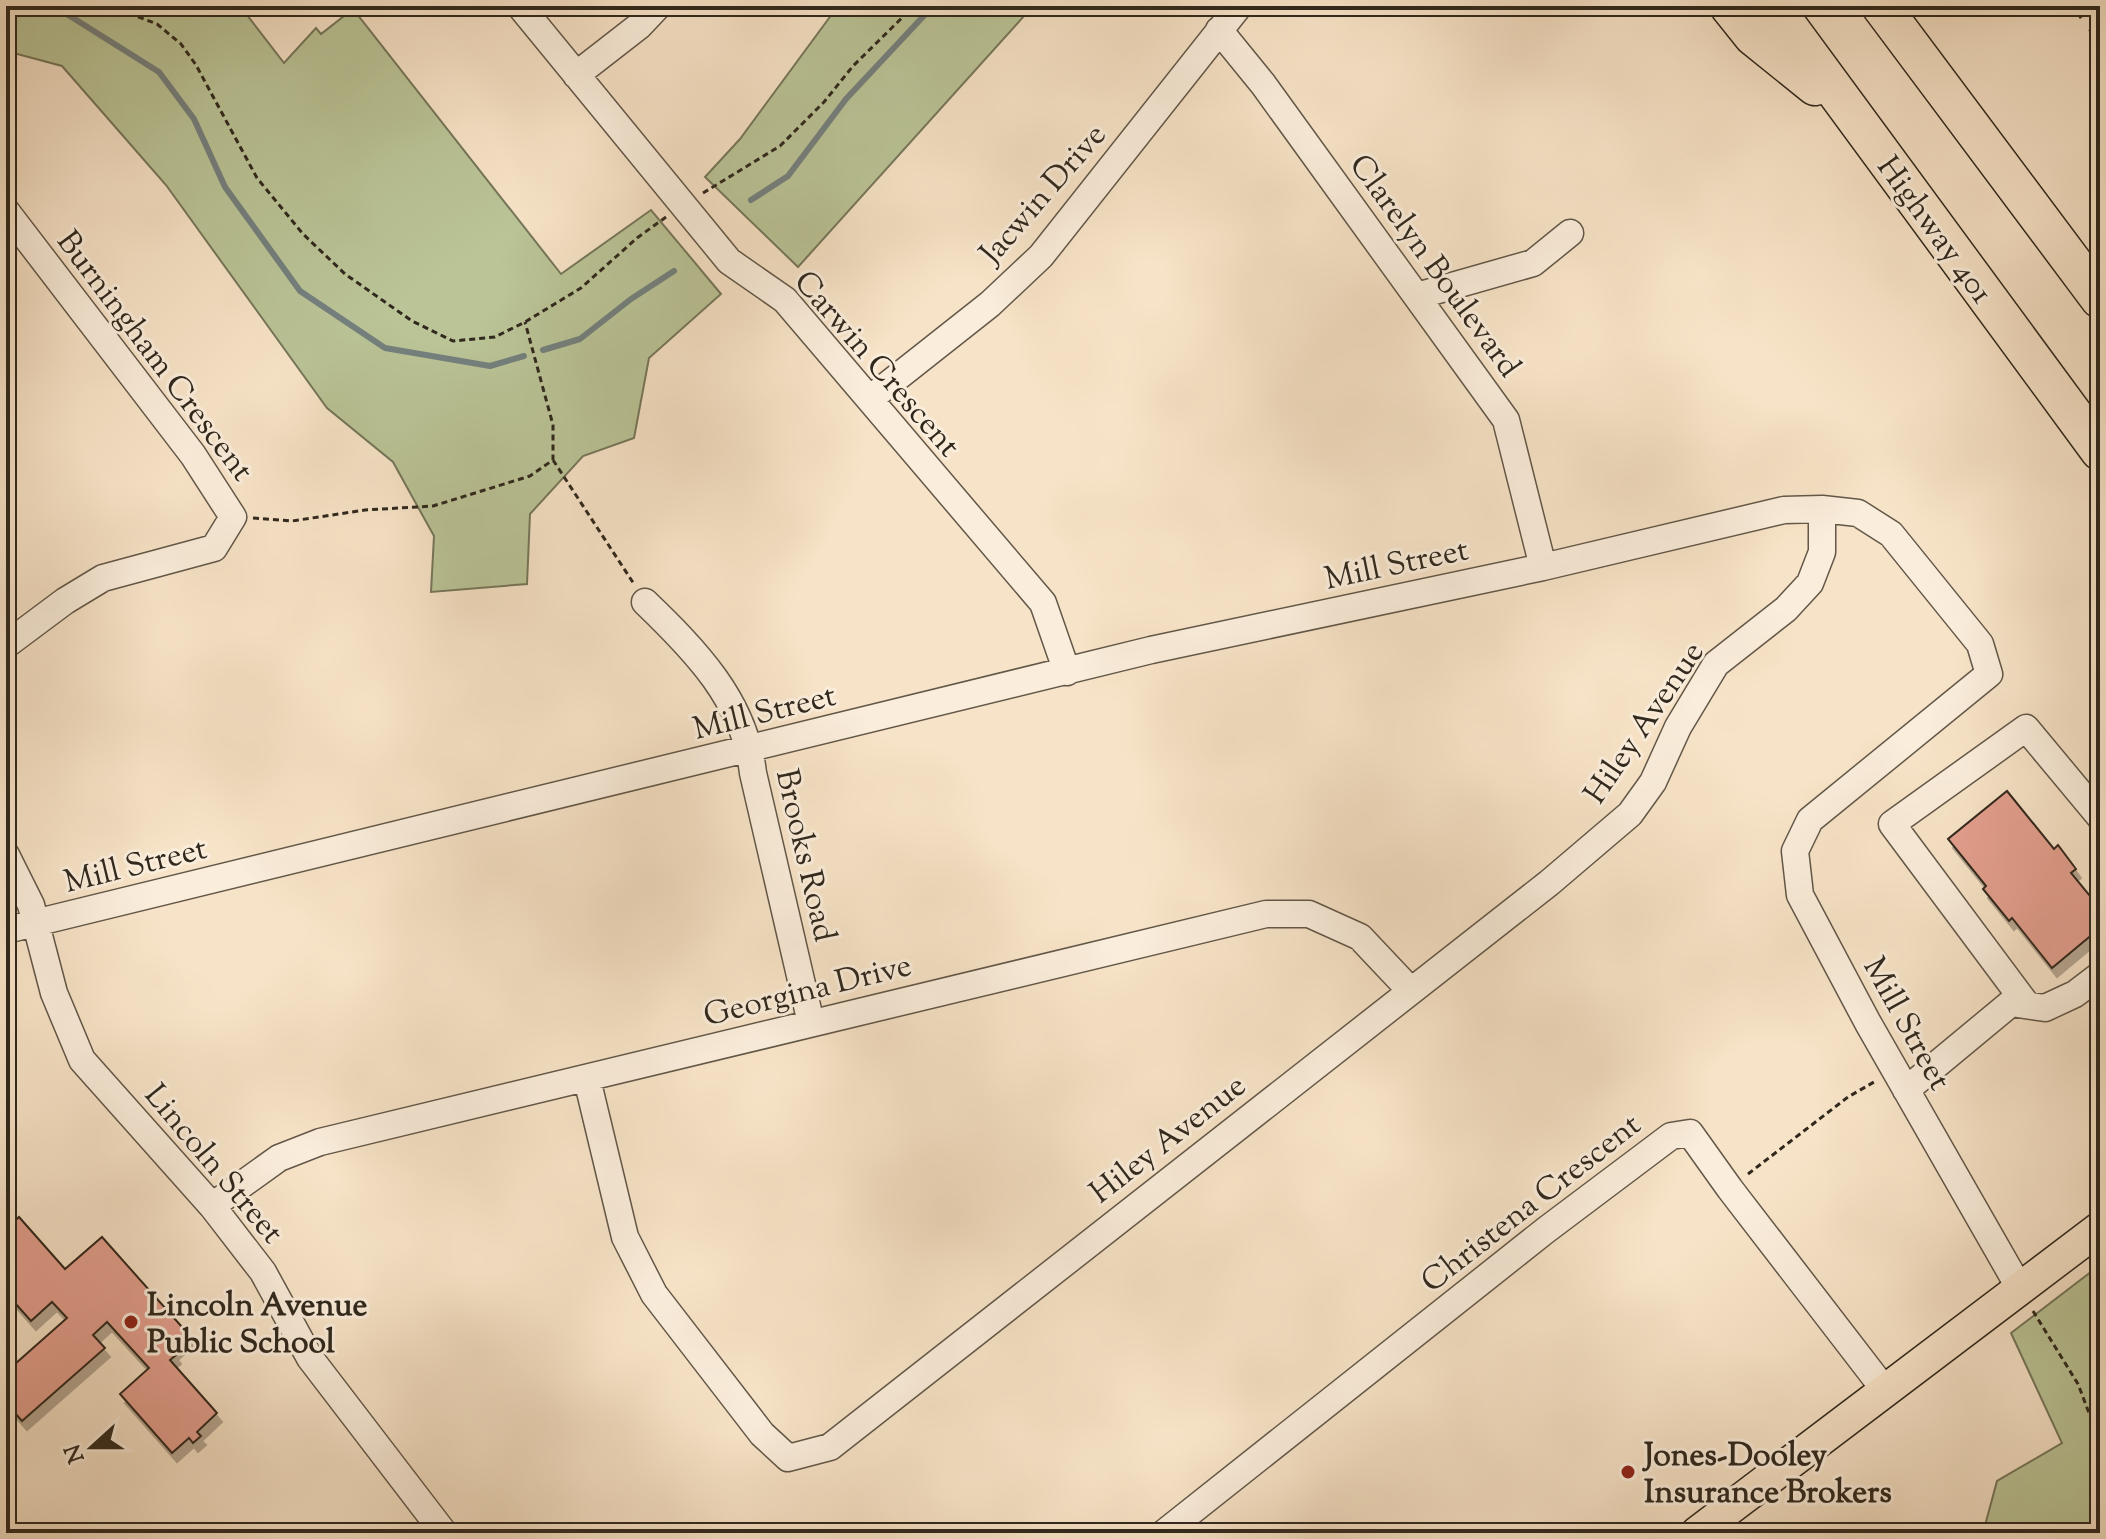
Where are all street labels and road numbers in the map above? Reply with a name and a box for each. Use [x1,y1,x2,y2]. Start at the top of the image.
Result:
street label: Jacwin Drive [969,115,1118,277]
street label: Clarelyn Boulevard [1337,146,1530,388]
street label: Highway 401 [1864,147,2003,314]
street label: Burningham Crescent [44,222,263,492]
street label: Carwin Crescent [782,262,970,468]
street label: Mill Street [1321,528,1473,604]
street label: Hiley Avenue [1574,633,1717,814]
street label: Mill Street [688,674,841,754]
street label: Brooks Road [762,765,846,946]
street label: Mill Street [59,827,212,907]
street label: Georgina Drive [699,944,917,1040]
street label: Mill Street [1850,950,1961,1099]
street label: Hiley Avenue [1081,1065,1257,1216]
street label: Lincoln Street [132,1075,293,1255]
street label: Christena Crescent [1412,1104,1652,1305]

